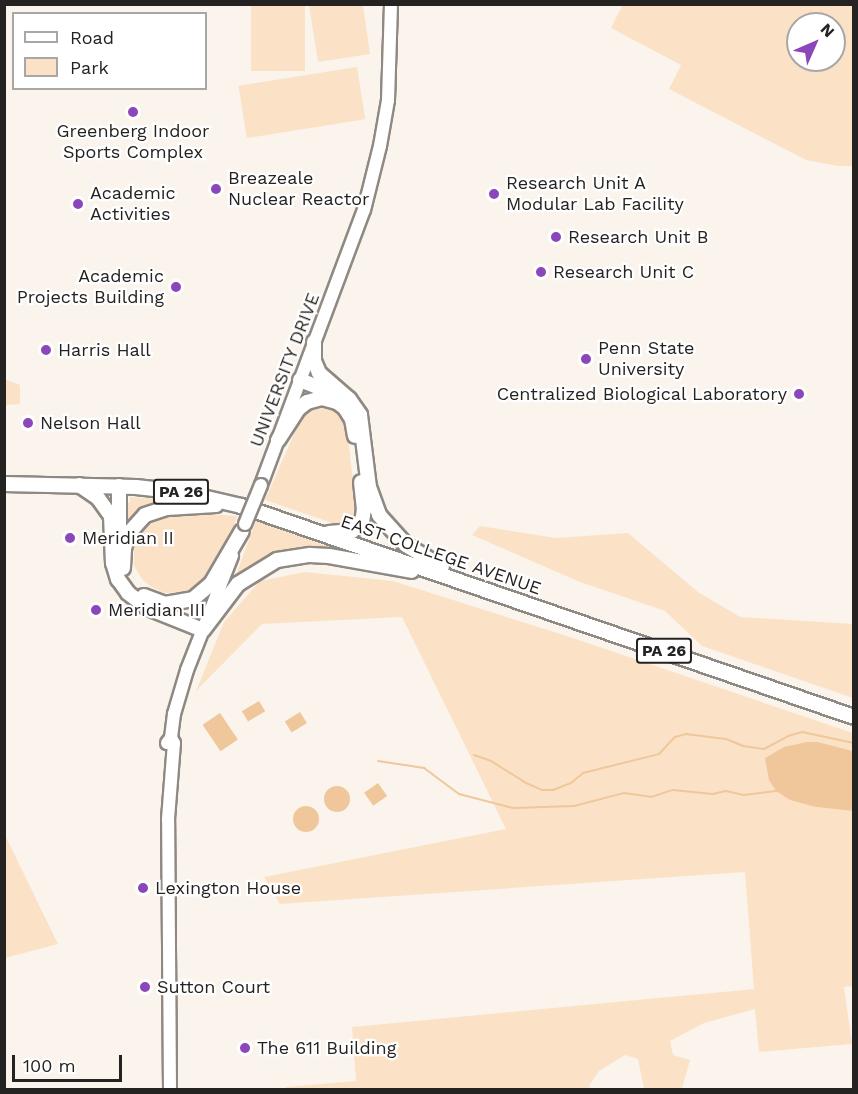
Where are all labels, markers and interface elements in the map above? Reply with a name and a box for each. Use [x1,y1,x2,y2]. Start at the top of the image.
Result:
legend [12,12,207,90]
north arrow [786,12,846,72]
text: N [817,19,839,41]
text: Road [70,27,114,48]
text: Park [70,57,109,78]
marker: Greenberg Indoor Sports Complex [126,105,140,119]
place label: Greenberg Indoor Sports Complex [57,121,209,164]
place label: Breazeale Nuclear Reactor [228,168,370,210]
place label: Research Unit A Modular Lab Facility [506,173,684,216]
marker: Breazeale Nuclear Reactor [209,182,223,196]
place label: Academic Activities [90,183,176,226]
marker: Research Unit A Modular Lab Facility [487,187,501,201]
marker: Academic Activities [71,197,85,211]
place label: Research Unit B [568,226,709,248]
marker: Research Unit B [549,230,563,244]
place label: Research Unit C [553,261,694,283]
marker: Research Unit C [534,265,548,279]
place label: Academic Projects Building [17,266,164,308]
marker: Academic Projects Building [169,280,183,294]
street label: UNIVERSITY DRIVE [246,290,324,450]
place label: Penn State University [598,338,694,380]
place label: Harris Hall [58,339,151,361]
marker: Harris Hall [39,343,53,357]
marker: Penn State University [579,352,593,366]
place label: Centralized Biological Laboratory [496,383,787,405]
marker: Centralized Biological Laboratory [792,387,806,401]
place label: Nelson Hall [40,412,141,434]
marker: Nelson Hall [21,416,35,430]
road number: PA 26 [152,479,210,505]
street label: EAST COLLEGE AVENUE [337,510,545,600]
place label: Meridian II [82,527,174,549]
marker: Meridian II [63,531,77,545]
place label: Meridian III [108,599,205,621]
marker: Meridian III [89,603,103,617]
road number: PA 26 [636,638,692,664]
place label: Lexington House [155,877,301,899]
marker: Lexington House [136,881,150,895]
place label: Sutton Court [157,976,270,998]
marker: Sutton Court [138,980,152,994]
place label: The 611 Building [257,1037,396,1059]
marker: The 611 Building [238,1041,252,1055]
scale bar [15,1043,124,1081]
text: 100 m [23,1055,76,1076]

